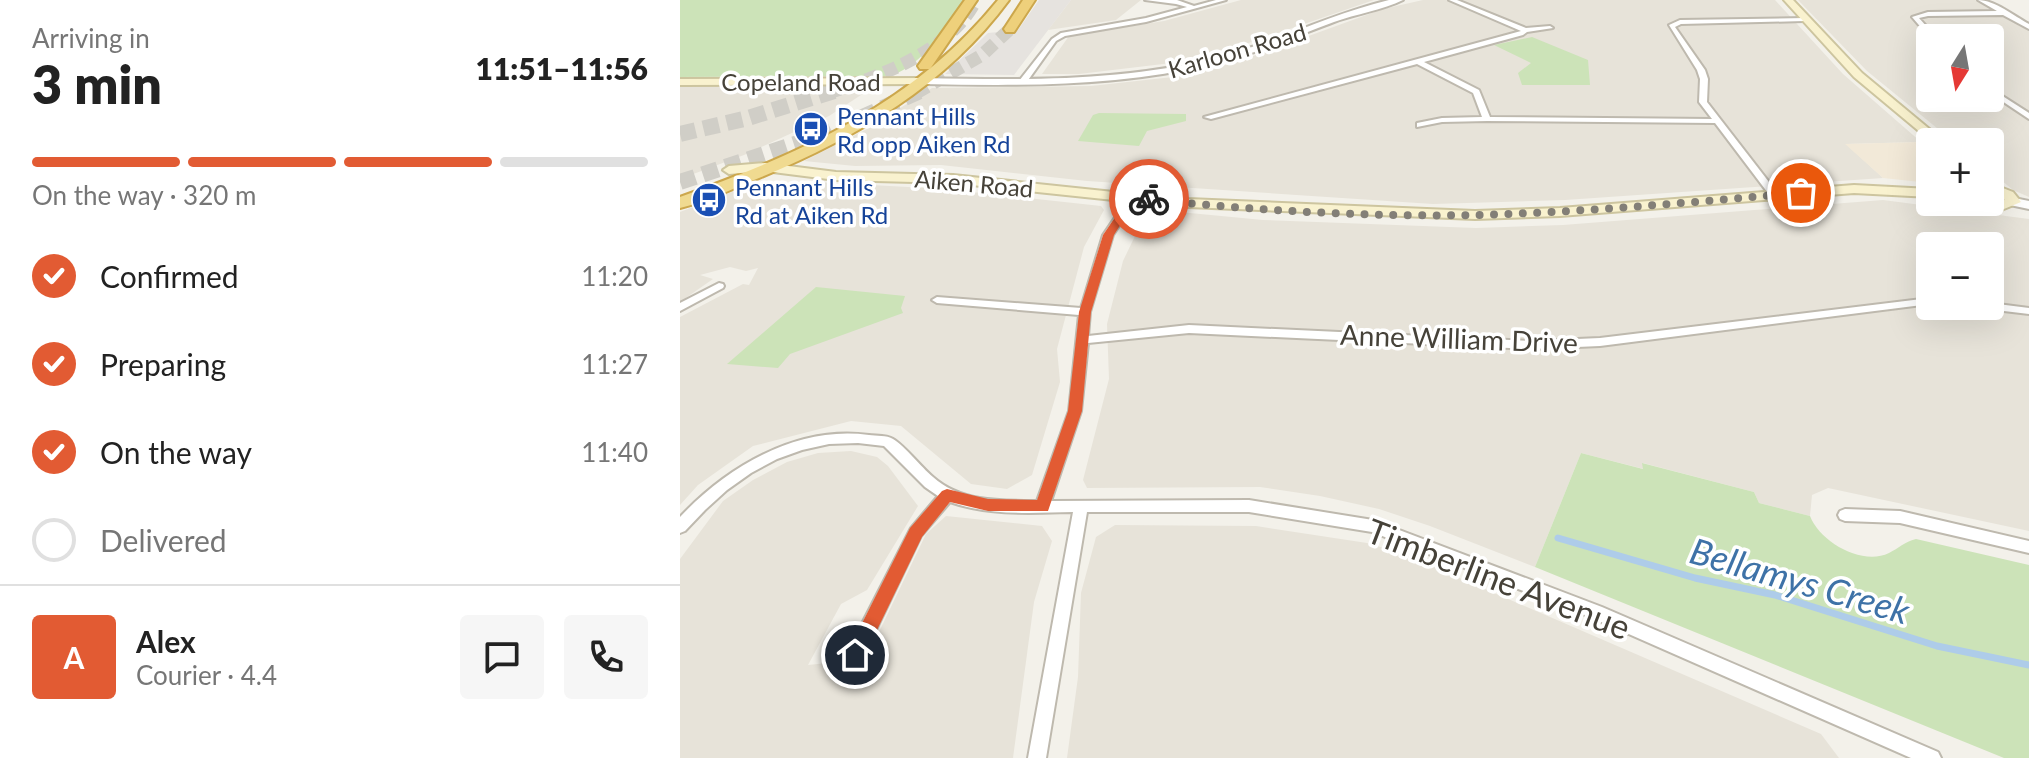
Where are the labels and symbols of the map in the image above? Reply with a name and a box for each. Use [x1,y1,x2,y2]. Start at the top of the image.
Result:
street label: Karloon Road [1165,16,1309,84]
north arrow [1916,24,2004,112]
street label: Copeland Road [721,67,881,96]
place label: Pennant Hills Rd opp Aiken Rd [837,101,1010,158]
bus stop icon: Pennant Hills Rd opp Aiken Rd [792,110,830,148]
courier [1109,159,1189,239]
pin [1767,159,1835,227]
street label: Aiken Road [914,163,1034,203]
place label: Pennant Hills Rd at Aiken Rd [735,172,888,229]
bus stop icon: Pennant Hills Rd at Aiken Rd [690,181,728,219]
street label: Anne William Drive [1339,317,1579,359]
street label: Timberline Avenue [1362,509,1636,647]
water label: Bellamys Creek [1685,528,1916,633]
pin [821,621,889,689]

